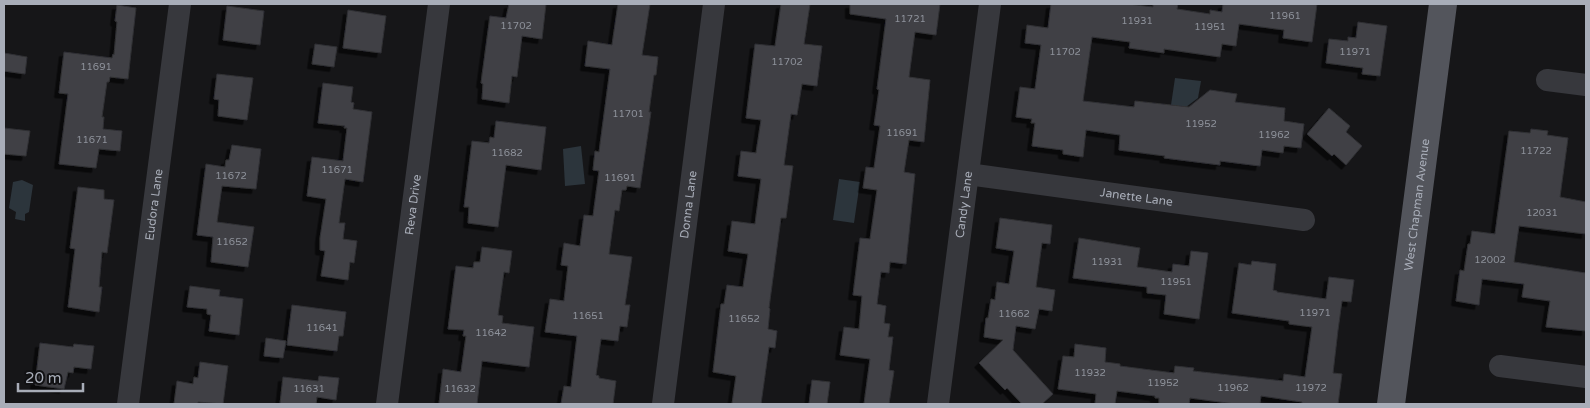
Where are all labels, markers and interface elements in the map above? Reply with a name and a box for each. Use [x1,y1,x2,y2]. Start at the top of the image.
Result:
house number: 11961 [1269,10,1301,22]
house number: 11721 [894,13,926,25]
house number: 11931 [1121,15,1153,27]
house number: 11702 [500,20,532,32]
house number: 11951 [1194,21,1226,33]
house number: 11702 [1049,46,1081,58]
house number: 11971 [1339,46,1371,58]
house number: 11702 [771,56,803,68]
house number: 11691 [80,61,112,73]
house number: 11701 [612,108,644,120]
house number: 11952 [1185,118,1217,130]
house number: 11691 [886,127,918,139]
house number: 11962 [1258,129,1290,141]
house number: 11671 [76,134,108,146]
street label: West Chapman Avenue [1401,138,1432,272]
house number: 11722 [1520,145,1552,157]
house number: 11682 [491,147,523,159]
house number: 11671 [321,164,353,176]
street label: Eudora Lane [142,168,166,241]
house number: 11672 [215,170,247,182]
street label: Donna Lane [677,170,700,239]
street label: Candy Lane [953,170,975,239]
house number: 11691 [604,172,636,184]
street label: Reva Drive [402,173,424,236]
street label: Janette Lane [1099,185,1174,209]
house number: 12031 [1526,207,1558,219]
house number: 11652 [216,236,248,248]
house number: 12002 [1474,254,1506,266]
house number: 11931 [1091,256,1123,268]
house number: 11951 [1160,276,1192,288]
house number: 11971 [1299,307,1331,319]
house number: 11662 [998,308,1030,320]
house number: 11651 [572,310,604,322]
house number: 11652 [728,313,760,325]
house number: 11641 [306,322,338,334]
house number: 11642 [475,327,507,339]
scale bar [18,360,82,392]
house number: 11932 [1074,367,1106,379]
text: 20 m [25,369,62,387]
house number: 11952 [1147,377,1179,389]
house number: 11962 [1217,382,1249,394]
house number: 11972 [1295,382,1327,394]
house number: 11631 [293,383,325,395]
house number: 11632 [444,383,476,395]

